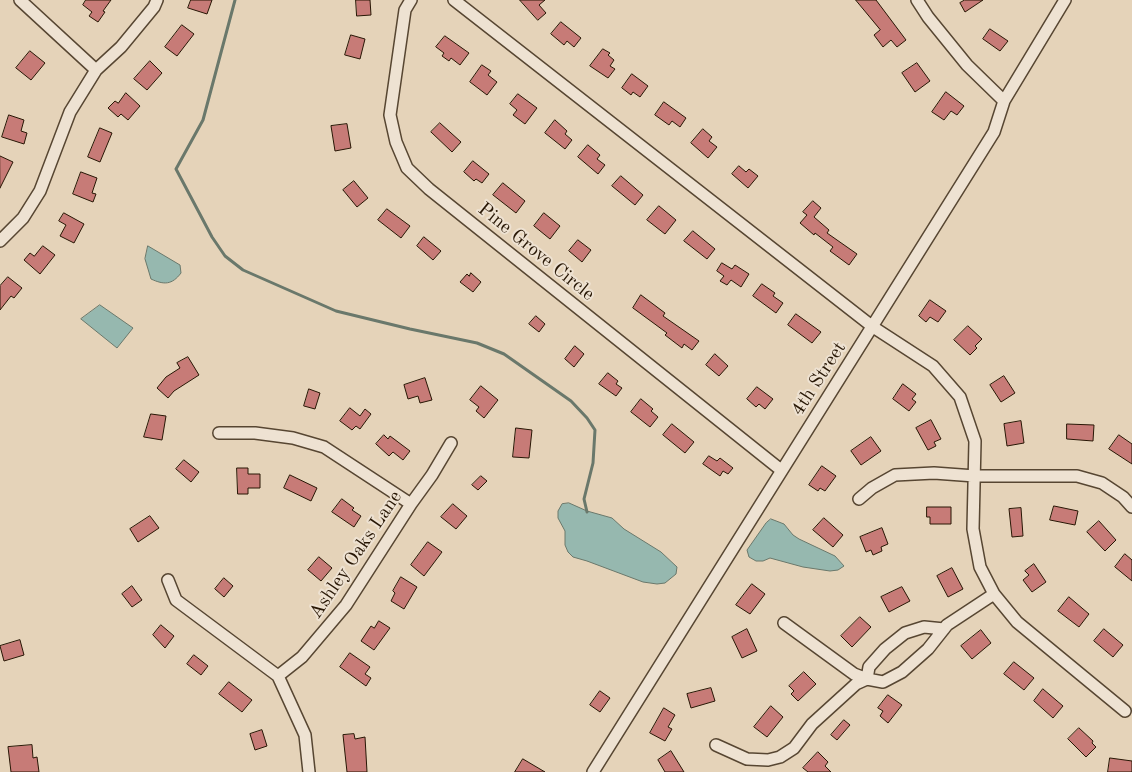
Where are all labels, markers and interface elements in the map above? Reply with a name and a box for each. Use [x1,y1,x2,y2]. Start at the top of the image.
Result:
street label: Pine Grove Circle [473,198,599,306]
street label: 4th Street [787,338,851,420]
street label: Ashley Oaks Lane [305,487,407,623]

